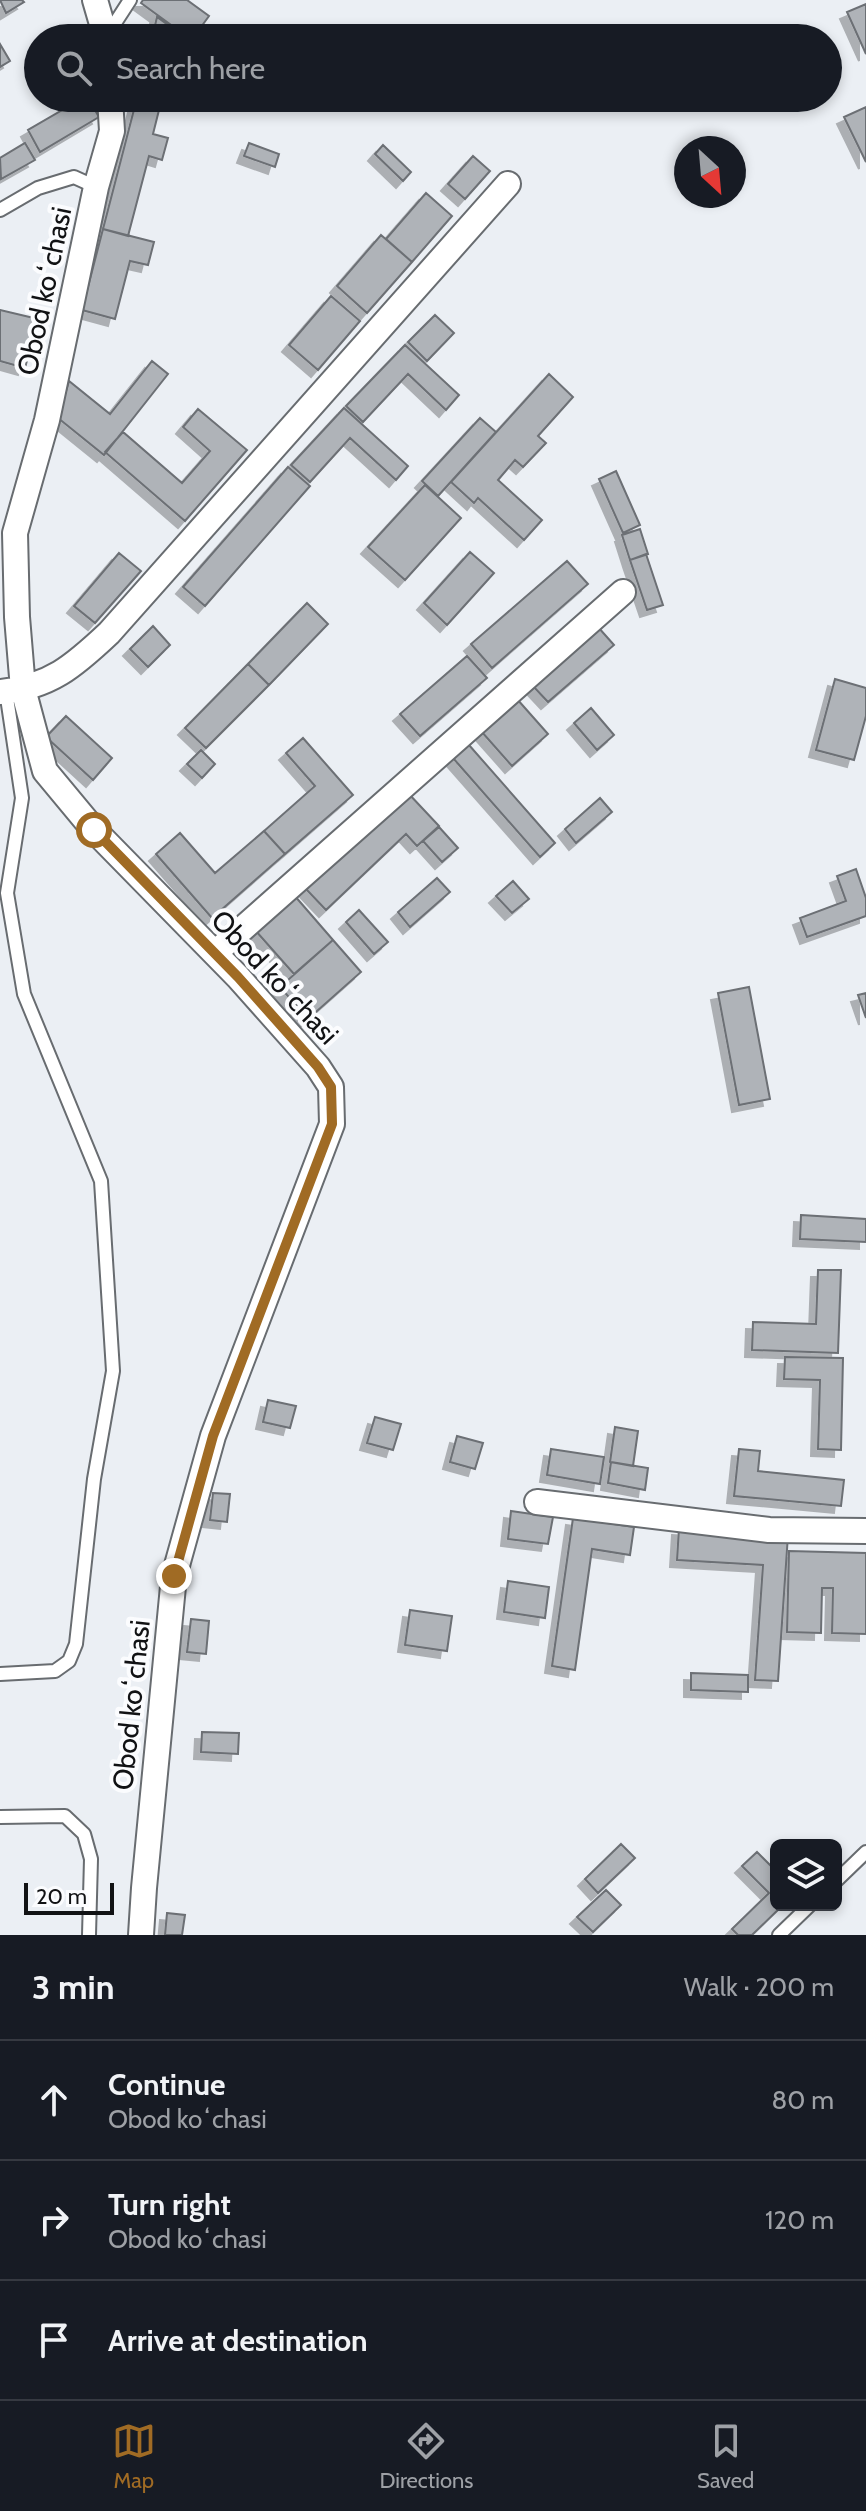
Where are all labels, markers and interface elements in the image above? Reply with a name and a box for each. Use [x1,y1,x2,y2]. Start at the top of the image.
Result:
search box [24,24,842,112]
icon: search [52,46,96,90]
text: Search here [116,50,265,87]
north arrow [674,136,746,208]
street label: Obod koʻchasi [10,204,78,378]
route start [76,812,112,848]
street label: Obod koʻchasi [204,903,346,1051]
route end [156,1558,192,1594]
street label: Obod koʻchasi [105,1618,157,1792]
map controls [770,1839,842,1911]
button: layers [770,1839,842,1911]
scale bar [24,1879,114,1915]
text: 20 m [36,1883,87,1910]
text: 3 min [32,1966,114,2008]
text: Walk · 200 m [684,1971,834,2003]
text: Continue [108,2066,225,2103]
icon: ahead [32,2078,76,2122]
text: 80 m [771,2084,834,2116]
text: Obod koʻchasi [108,2103,267,2135]
text: Turn right [108,2186,231,2223]
icon: right [32,2198,76,2242]
text: 120 m [765,2204,834,2236]
text: Obod koʻchasi [108,2223,267,2255]
icon: arrive [32,2318,76,2362]
text: Arrive at destination [108,2322,368,2359]
tab: Map [112,2419,156,2494]
tab: Directions [379,2419,473,2494]
tab: Saved [697,2419,754,2494]

